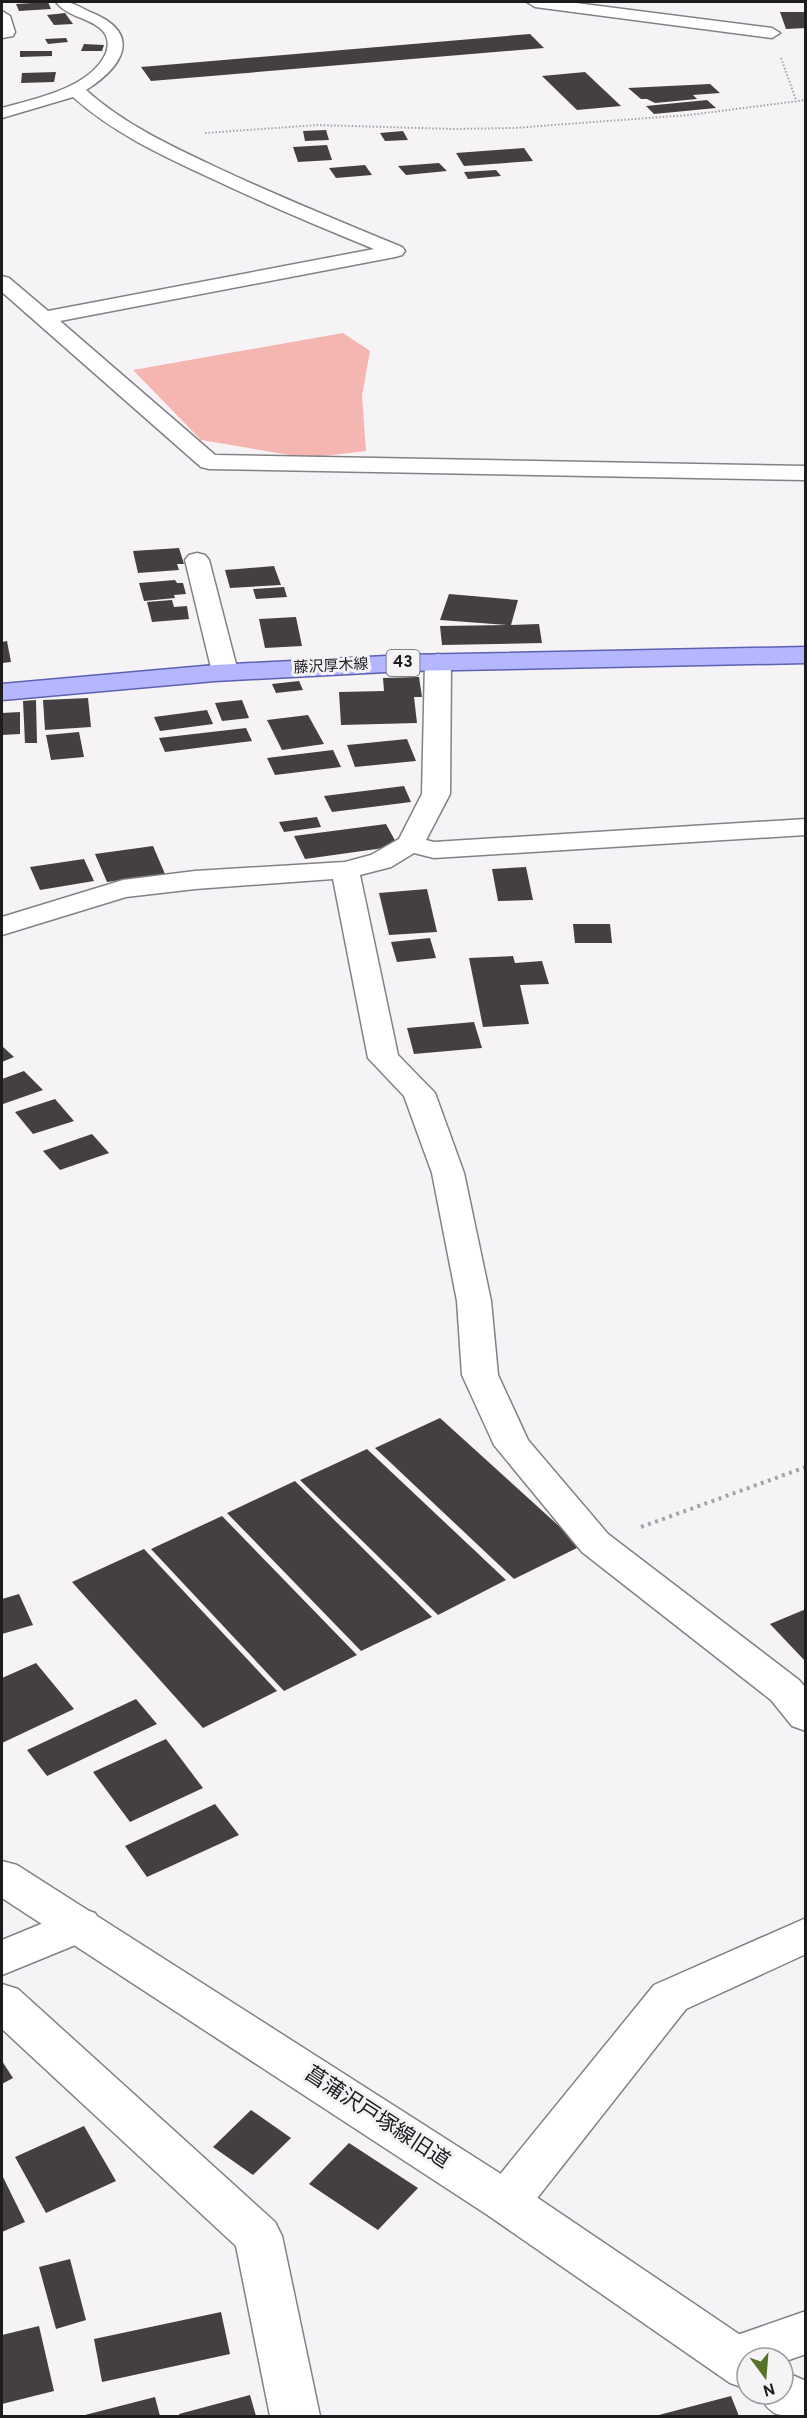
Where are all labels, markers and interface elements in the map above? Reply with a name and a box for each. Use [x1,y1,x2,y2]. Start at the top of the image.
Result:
road number: 43 [386,650,420,676]
street label: 藤沢厚木線 [293,656,369,678]
street label: 菖蒲沢戸塚線旧道 [299,2061,455,2175]
north arrow [735,2346,795,2406]
text: N [760,2377,777,2400]

